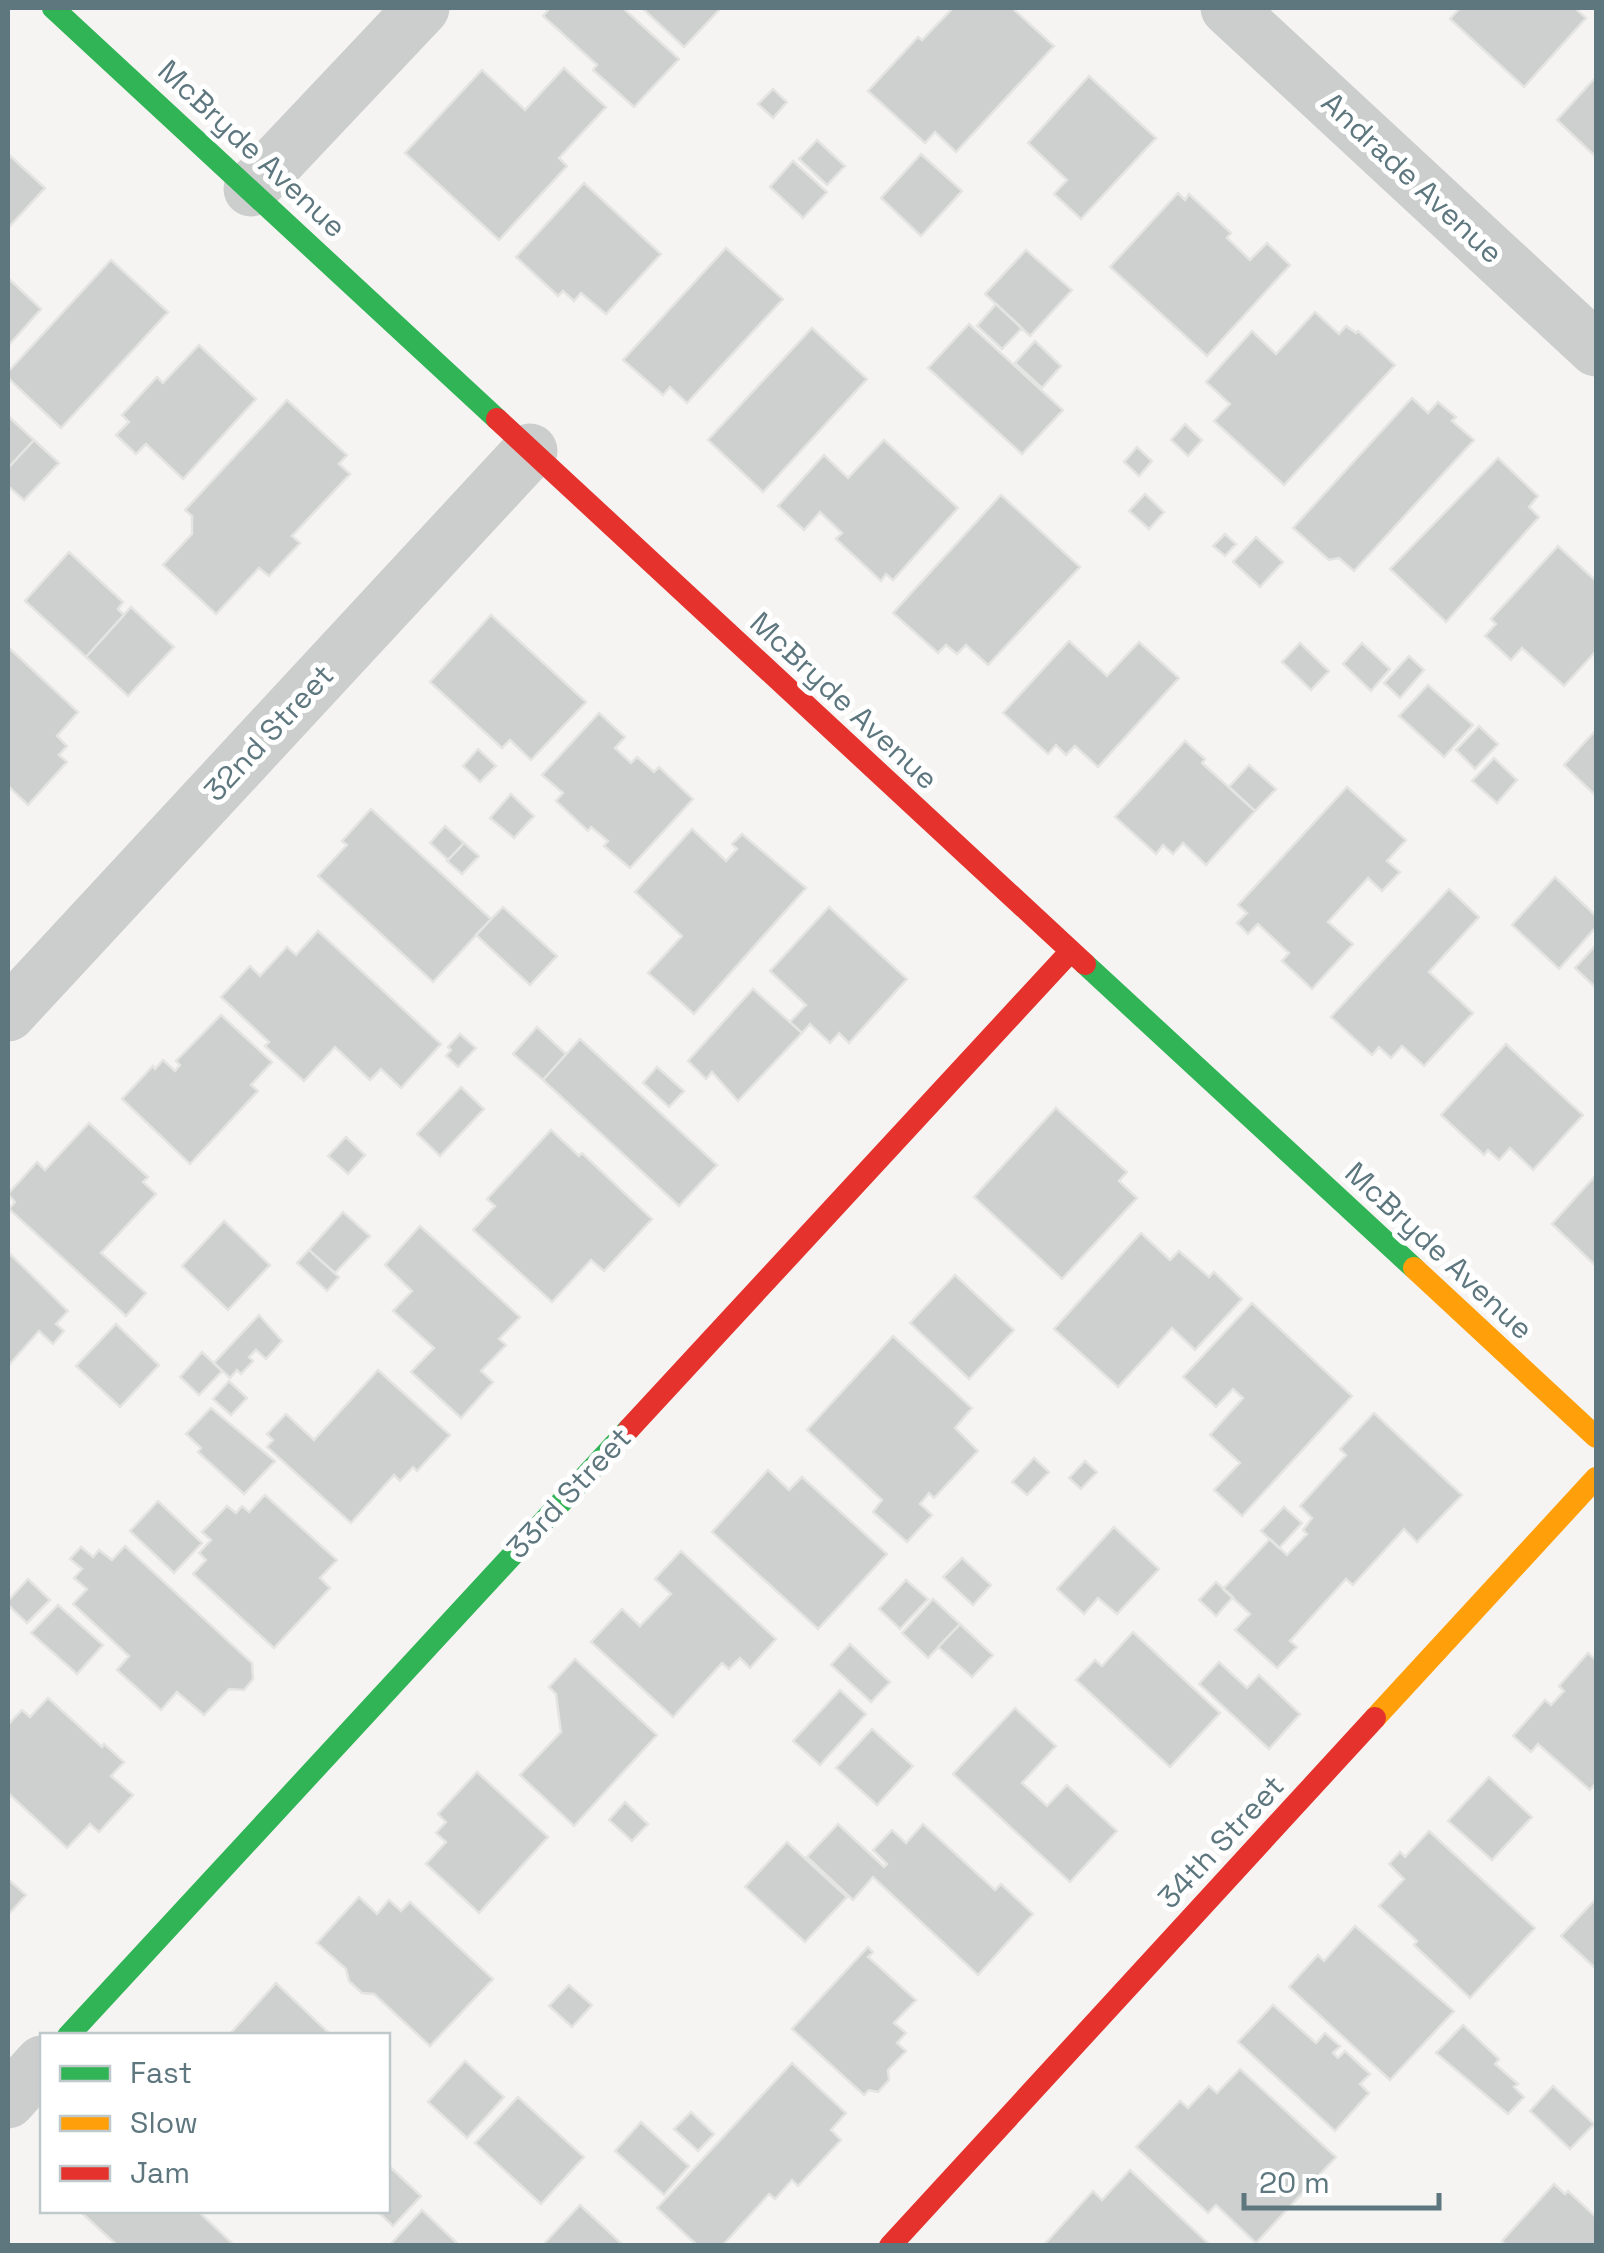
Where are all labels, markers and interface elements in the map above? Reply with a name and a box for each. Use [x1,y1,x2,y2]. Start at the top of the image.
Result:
street label: McBryde Avenue [150,51,355,246]
street label: Andrade Avenue [1313,83,1511,272]
street label: McBryde Avenue [742,603,947,798]
street label: 32nd Street [195,656,342,809]
street label: McBryde Avenue [1337,1153,1542,1348]
street label: 33rd Street [498,1419,639,1567]
street label: 34th Street [1149,1767,1292,1917]
legend [40,2033,390,2213]
text: Fast [130,2053,192,2092]
text: Slow [130,2103,198,2142]
scale bar [1244,2148,1439,2210]
text: Jam [130,2153,190,2192]
text: 20 m [1259,2163,1330,2202]

